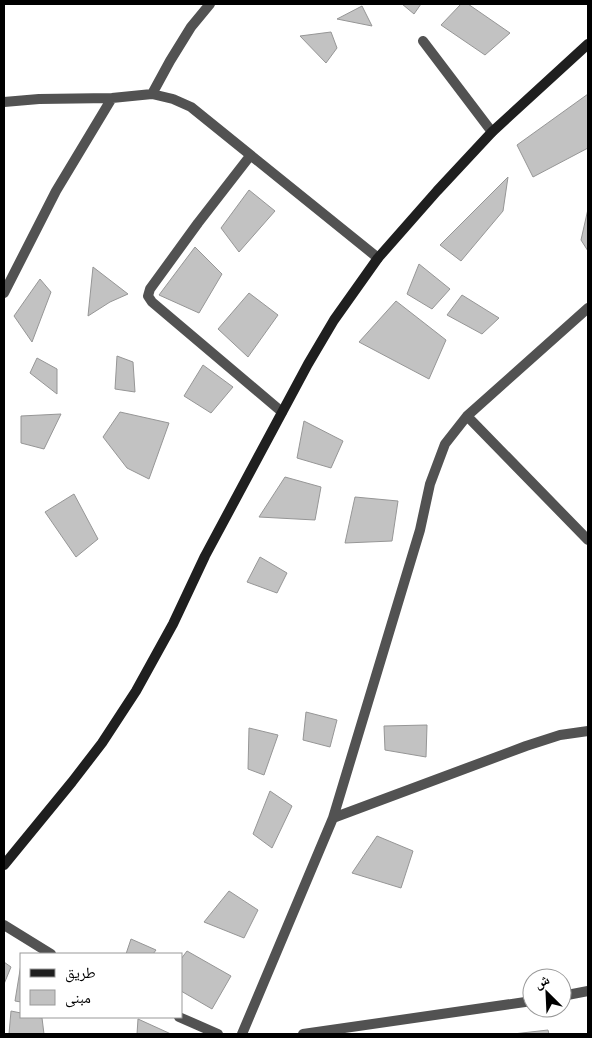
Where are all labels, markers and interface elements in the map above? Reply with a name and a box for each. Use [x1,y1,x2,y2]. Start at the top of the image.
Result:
legend [20,953,182,1018]
text: طريق [65,961,96,984]
north arrow [522,968,572,1018]
text: ش [530,968,553,993]
text: مبنى [65,986,91,1009]

